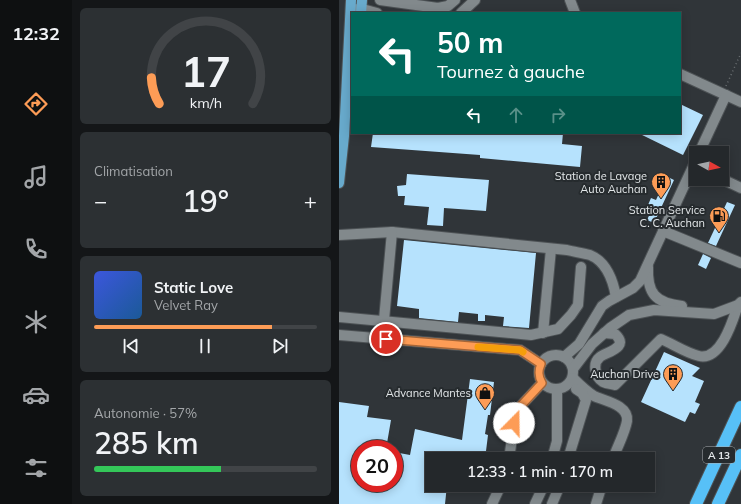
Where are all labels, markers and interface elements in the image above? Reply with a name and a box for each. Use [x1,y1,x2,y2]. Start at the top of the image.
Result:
text: 12:32 [12,22,60,45]
text: 50 m [437,25,503,60]
icon: left [371,28,423,80]
text: 17 [181,45,230,97]
text: Tournez à gauche [437,60,585,83]
icon: directions [22,90,50,118]
text: km/h [189,94,222,112]
icon: left [463,104,485,126]
icon: ahead [505,104,527,126]
icon: right [547,104,569,126]
north arrow [689,146,729,186]
map controls [689,146,729,186]
icon: music [22,163,50,191]
text: Climatisation [94,163,173,179]
place label: Station de Lavage Auto Auchan [555,169,647,196]
building icon: Station de Lavage Auto Auchan [650,171,672,199]
text: 19° [182,182,229,220]
text: − [94,187,107,215]
text: + [304,187,317,215]
place label: Station Service C. C. Auchan [629,203,705,230]
fuel station icon: Station Service C. C. Auchan [708,205,730,233]
icon: phone [22,235,50,263]
text: Static Love [154,278,233,297]
text: Velvet Ray [154,297,218,313]
icon: climate [22,308,50,336]
pin [369,322,403,356]
icon: arrive [375,328,397,350]
icon: previous [120,335,142,357]
icon: pause [194,335,216,357]
icon: next [269,335,291,357]
building icon: Auchan Drive [662,363,684,391]
place label: Auchan Drive [590,367,659,381]
icon: car [22,381,50,409]
shop icon: Advance Mantes [474,382,496,410]
place label: Advance Mantes [386,386,471,400]
position arrow [493,402,535,444]
text: Autonomie · 57% [94,405,197,421]
text: 285 km [94,424,199,462]
speed limit sign: 20 [351,440,403,492]
road number: A 13 [703,447,735,463]
icon: filters [22,454,50,482]
text: 12:33 · 1 min · 170 m [467,462,613,481]

